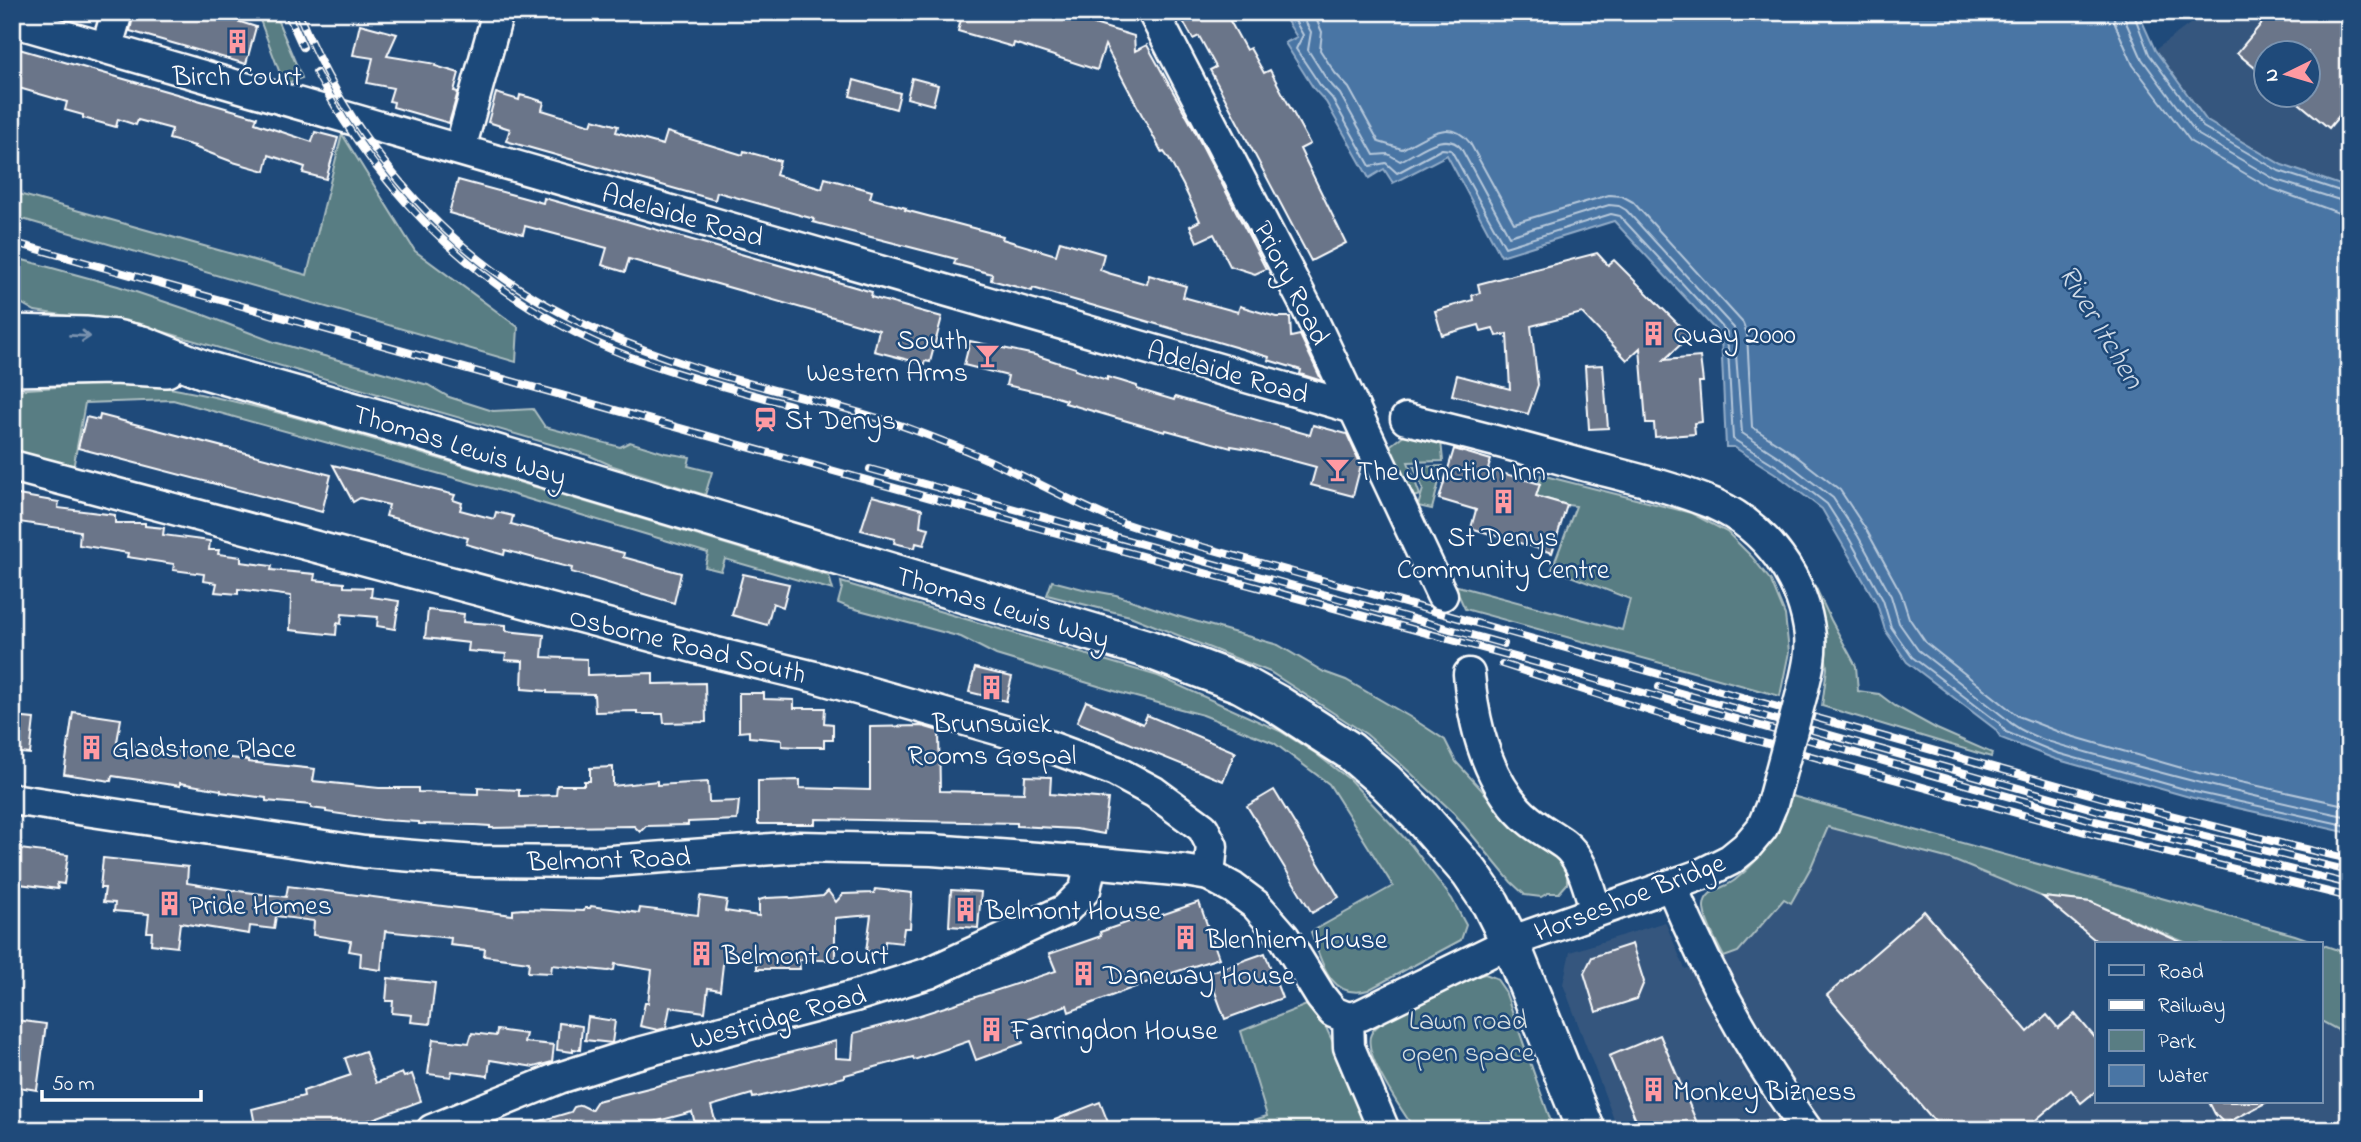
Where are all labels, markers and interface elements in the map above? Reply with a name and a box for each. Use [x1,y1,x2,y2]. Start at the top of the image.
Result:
building icon: Birch Court [223,27,251,55]
north arrow [2252,38,2322,108]
place label: Birch Court [171,58,302,99]
text: N [2259,68,2287,83]
street label: Adelaide Road [596,175,768,260]
street label: Priory Road [1241,214,1339,353]
water label: River Itchen [2045,257,2154,399]
place label: Quay 2000 [1674,316,1796,357]
building icon: Quay 2000 [1640,319,1668,347]
place label: South Western Arms [806,322,968,395]
one-way arrow [69,329,92,342]
street label: Adelaide Road [1141,332,1313,417]
bar icon: South Western Arms [974,341,1002,369]
street label: Thomas Lewis Way [347,395,571,499]
place label: St Denys [785,402,896,443]
station icon: St Denys [751,405,779,433]
place label: The Junction Inn [1357,453,1546,494]
bar icon: The Junction Inn [1323,456,1351,484]
building icon: St Denys Community Centre [1489,488,1517,516]
place label: St Denys Community Centre [1397,519,1610,592]
street label: Thomas Lewis Way [890,557,1114,661]
street label: Osborne Road South [564,598,810,697]
building icon: Brunswick Rooms Gospal [978,674,1006,702]
place label: Brunswick Rooms Gospal [907,705,1077,778]
place label: Gladstone Place [112,730,296,771]
building icon: Gladstone Place [78,733,106,761]
street label: Belmont Road [526,838,692,885]
street label: Horseshoe Bridge [1529,844,1732,954]
place label: Pride Homes [189,887,332,928]
building icon: Pride Homes [155,890,183,918]
place label: Belmont House [984,892,1162,933]
building icon: Belmont House [951,895,979,923]
place label: Blenhiem House [1205,921,1388,962]
building icon: Blenhiem House [1172,924,1200,952]
place label: Belmont Court [721,937,889,978]
building icon: Belmont Court [688,940,716,968]
legend [2095,942,2322,1104]
place label: Daneway House [1102,957,1295,998]
text: Road [2158,958,2204,988]
building icon: Daneway House [1069,960,1097,988]
street label: Westridge Road [686,976,872,1063]
text: Railway [2158,992,2225,1024]
park label: Lawn road open space [1402,1002,1535,1075]
place label: Farringdon House [1010,1012,1218,1053]
building icon: Farringdon House [977,1015,1005,1043]
text: Park [2158,1028,2197,1058]
scale bar [42,1058,201,1102]
text: Water [2158,1062,2209,1092]
text: 50 m [52,1070,95,1100]
place label: Monkey Bizness [1673,1073,1856,1114]
building icon: Monkey Bizness [1639,1076,1667,1104]

